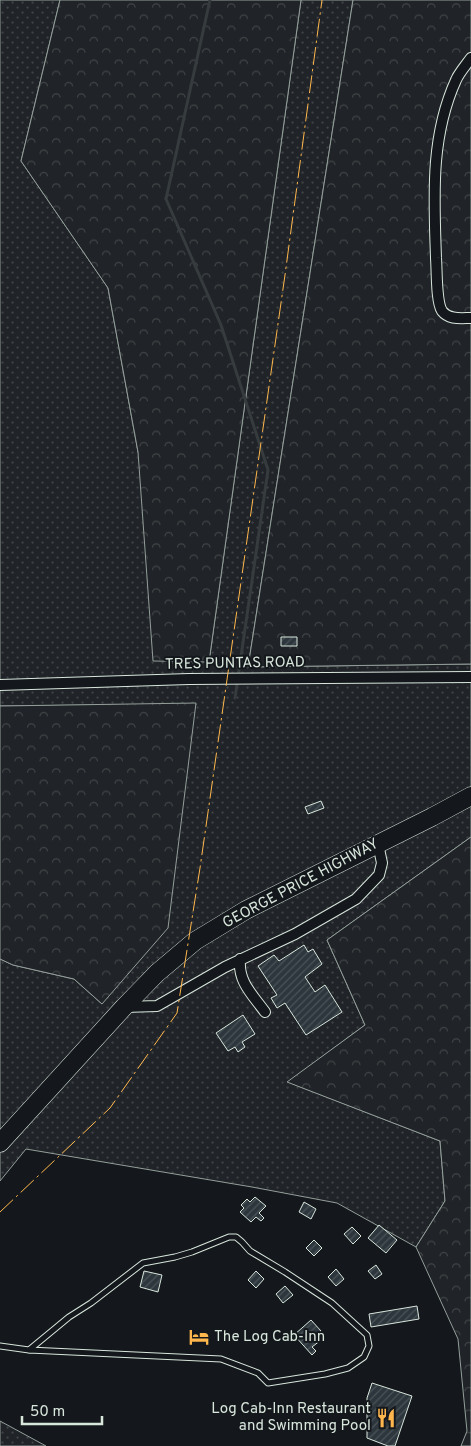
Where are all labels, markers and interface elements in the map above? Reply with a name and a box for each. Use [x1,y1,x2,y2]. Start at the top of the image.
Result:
street label: TRES PUNTAS ROAD [165,653,305,675]
street label: GEORGE PRICE HIGHWAY [220,835,383,933]
hotel icon: The Log Cab-Inn [188,1326,210,1348]
place label: The Log Cab-Inn [214,1328,325,1347]
scale bar [22,1394,102,1426]
place label: Log Cab-Inn Restaurant and Swimming Pool [211,1400,371,1436]
text: 50 m [30,1403,65,1422]
restaurant icon: Log Cab-Inn Restaurant and Swimming Pool [375,1407,397,1429]

